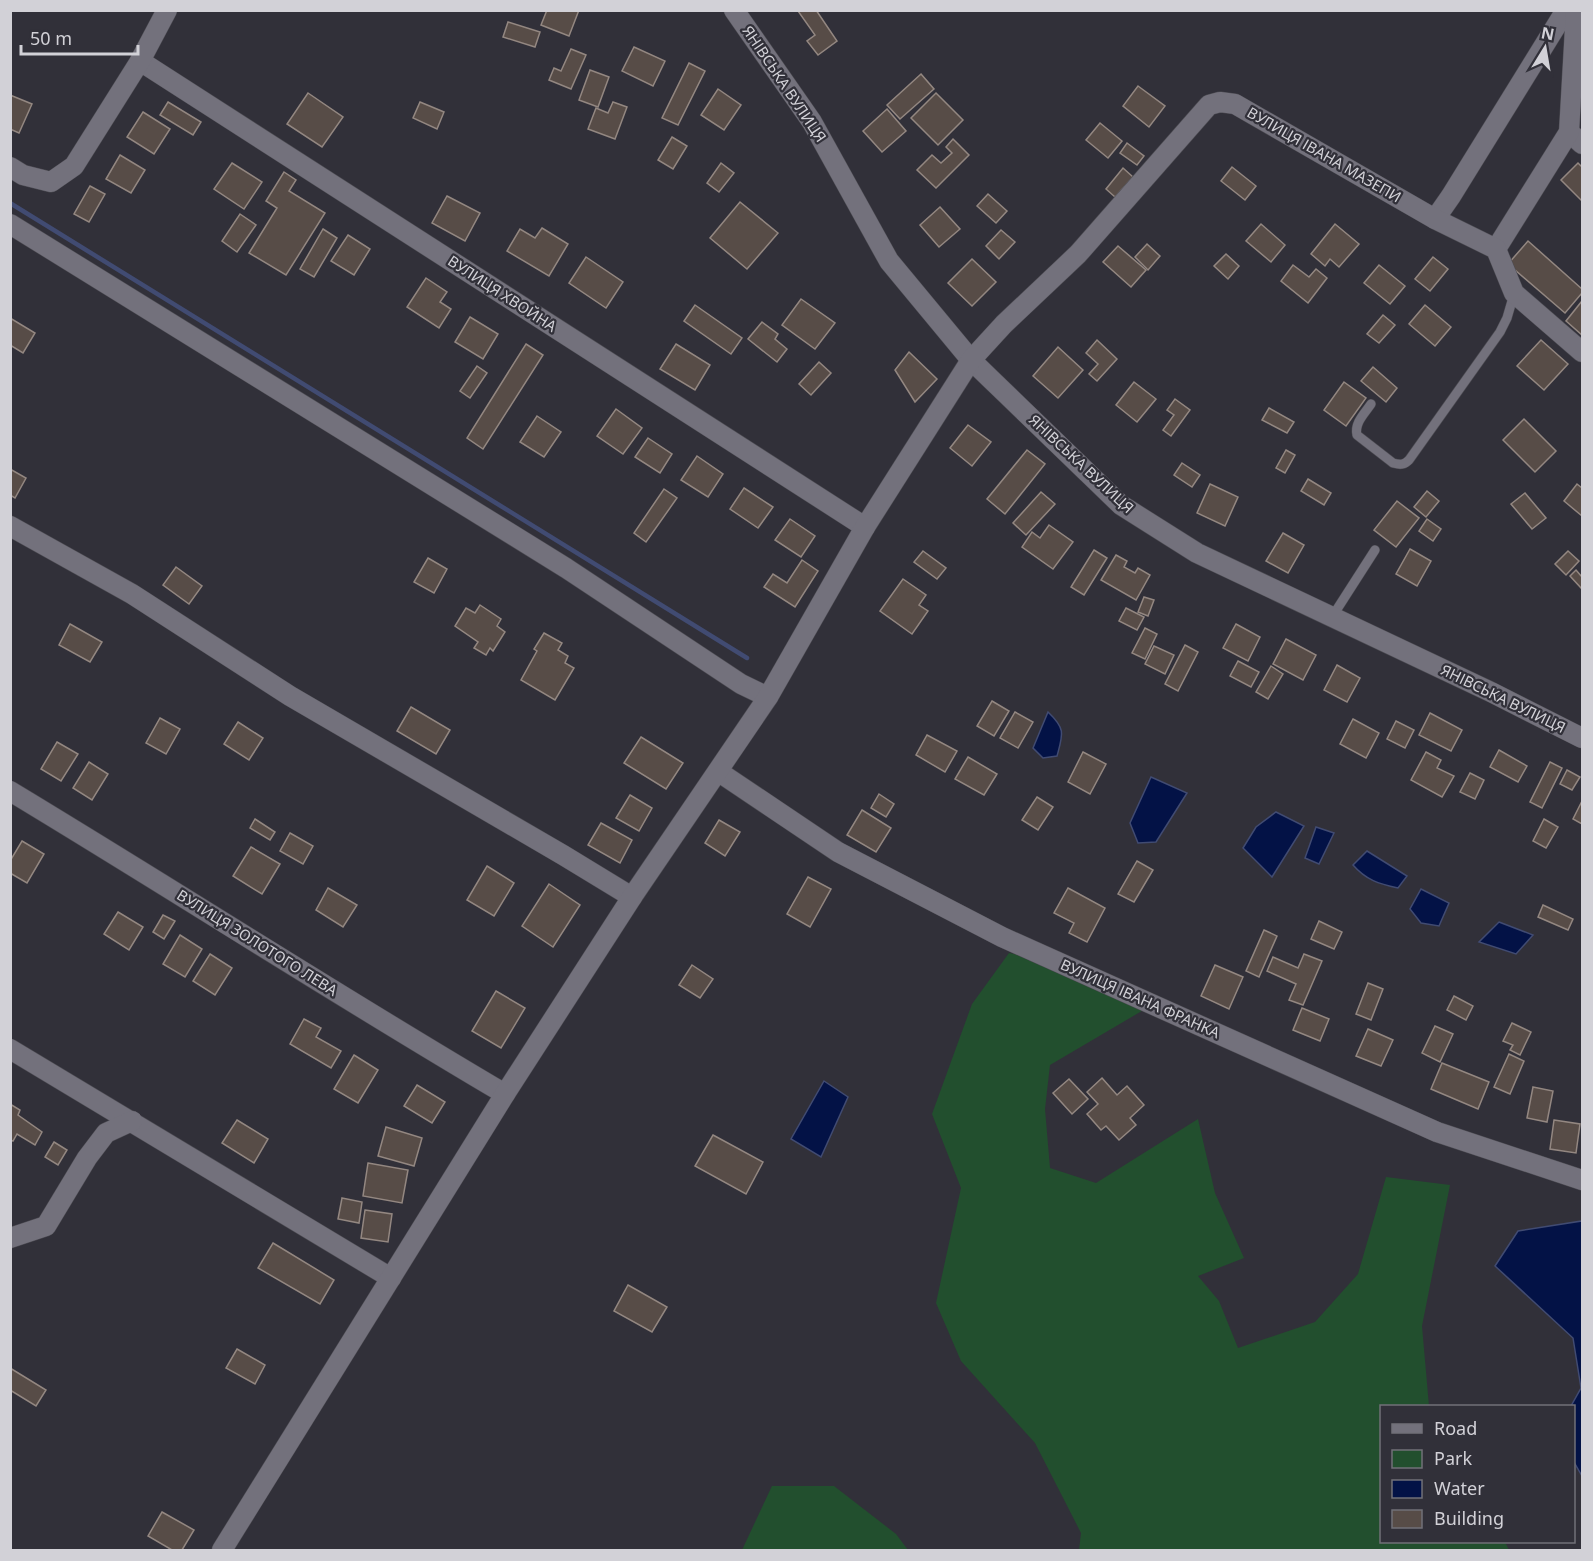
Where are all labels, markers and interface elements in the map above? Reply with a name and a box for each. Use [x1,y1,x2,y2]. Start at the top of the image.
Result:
scale bar [21,18,138,56]
north arrow [1515,18,1575,78]
street label: ЯНІВСЬКА ВУЛИЦЯ [738,21,831,146]
text: N [1539,21,1556,45]
text: 50 m [30,26,72,50]
street label: ВУЛИЦЯ ІВАНА МАЗЕПИ [1244,102,1405,206]
street label: ВУЛИЦЯ ХВОЙНА [444,250,561,336]
street label: ЯНІВСЬКА ВУЛИЦЯ [1025,409,1138,517]
street label: ЯНІВСЬКА ВУЛИЦЯ [1438,659,1569,737]
street label: ВУЛИЦЯ ЗОЛОТОГО ЛЕВА [173,884,342,1000]
street label: ВУЛИЦЯ ІВАНА ФРАНКА [1058,954,1224,1042]
legend [1380,1405,1575,1543]
text: Road [1434,1416,1477,1440]
text: Park [1434,1446,1472,1470]
text: Water [1434,1476,1485,1500]
text: Building [1434,1506,1504,1530]

